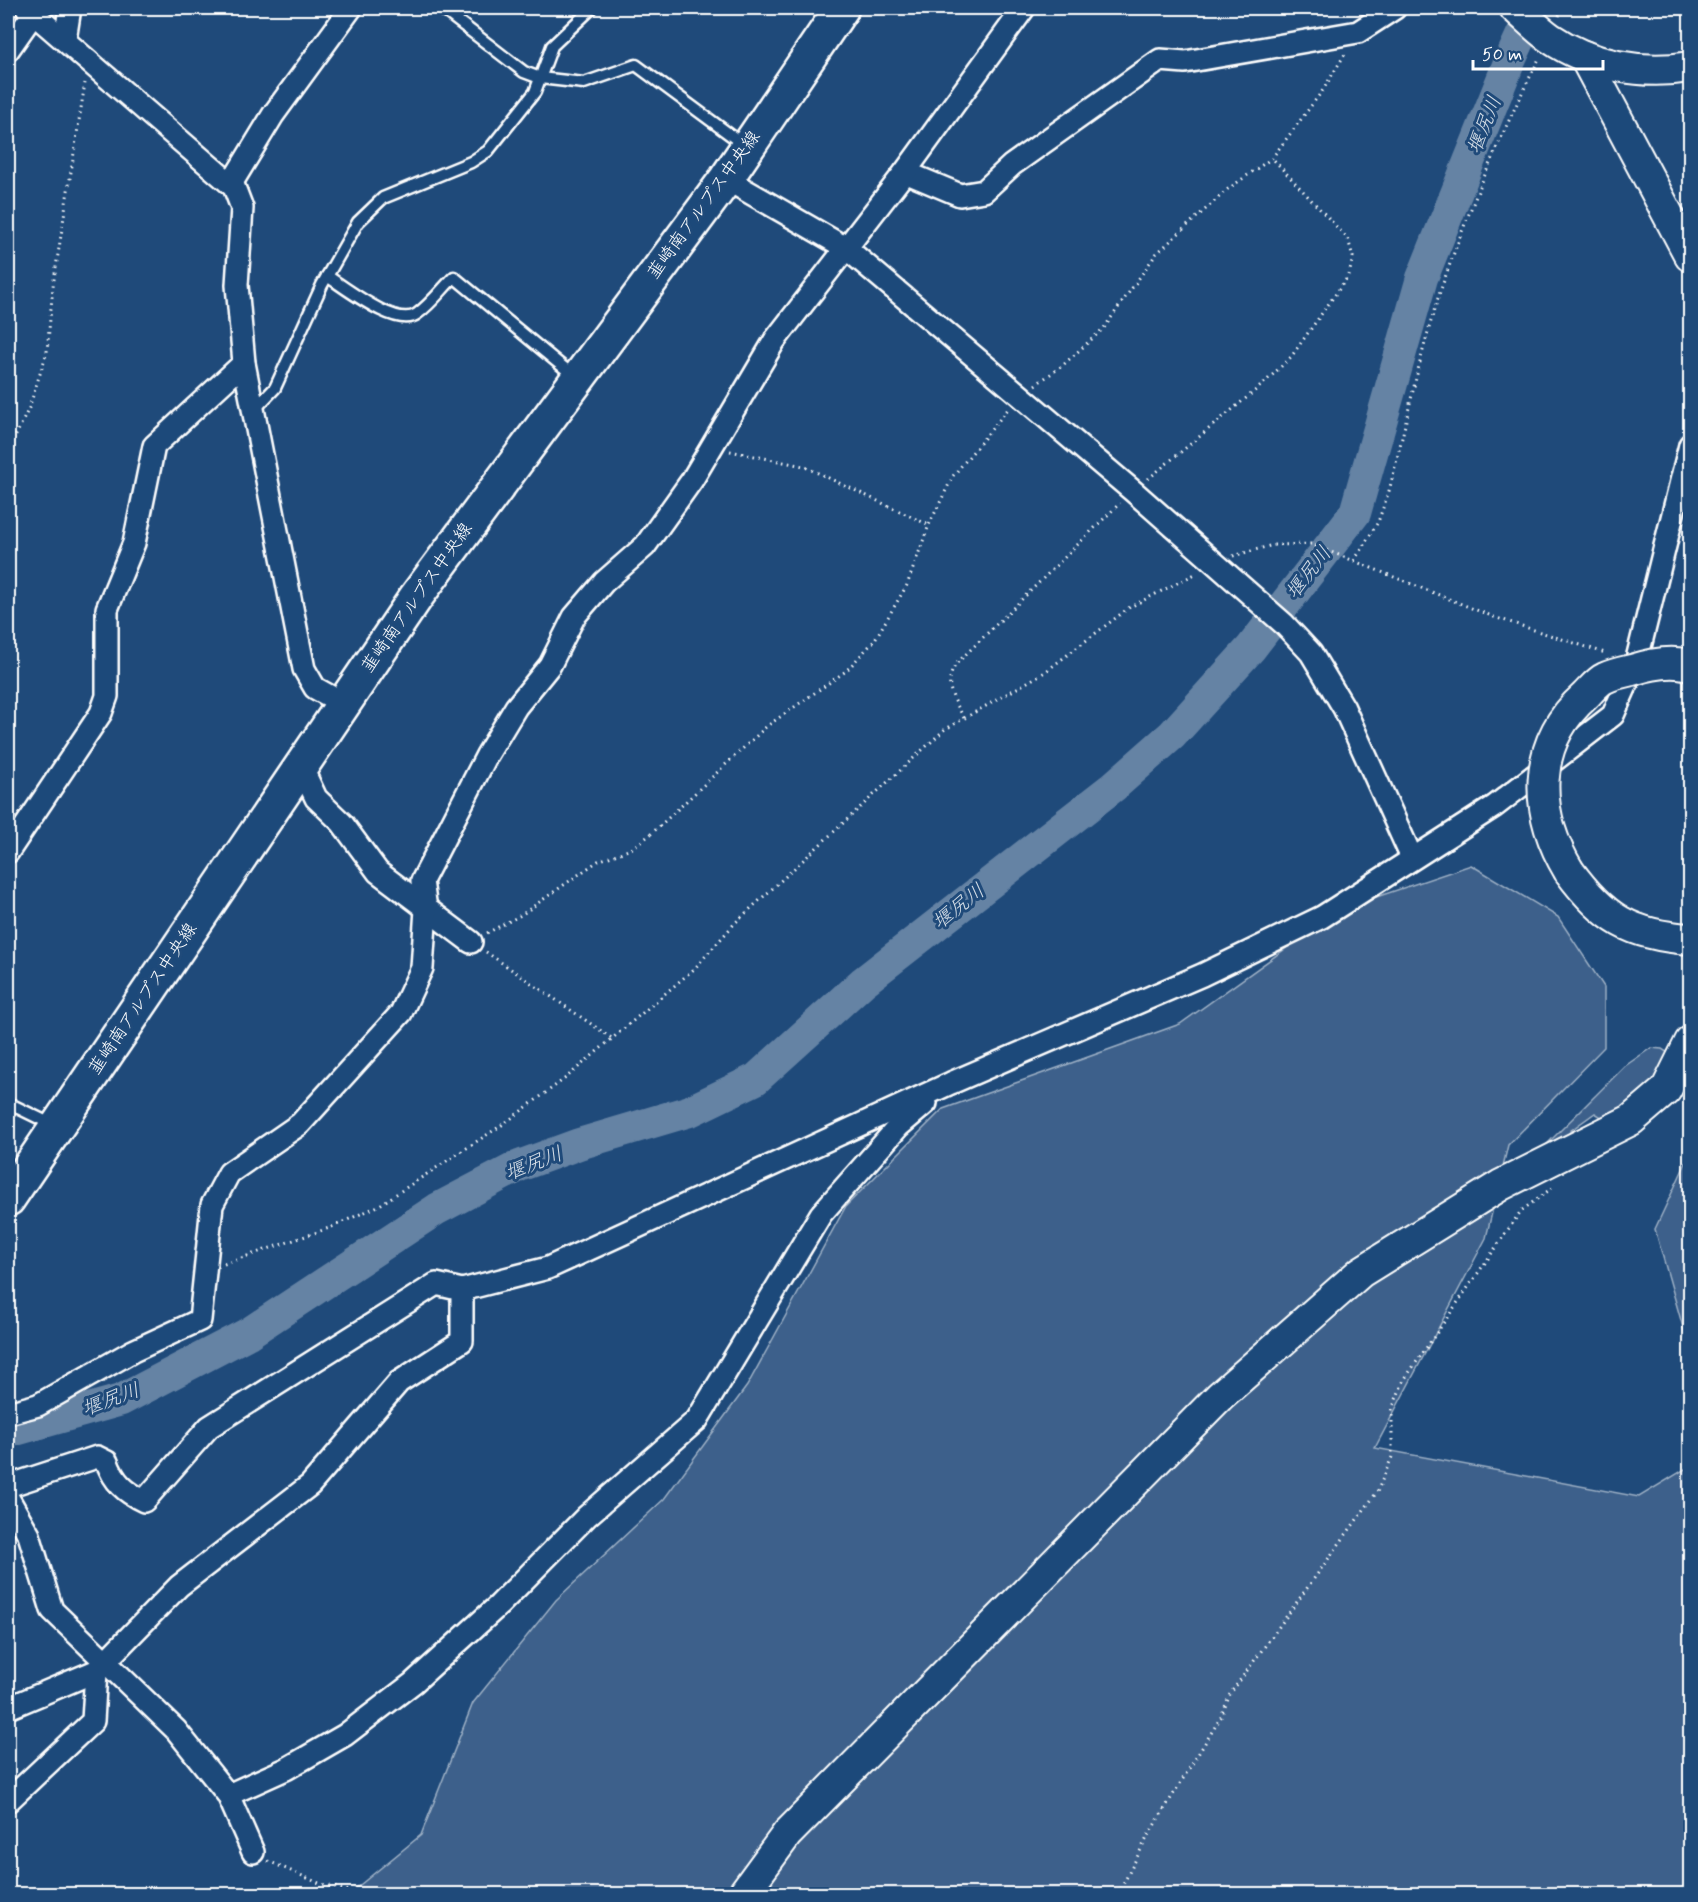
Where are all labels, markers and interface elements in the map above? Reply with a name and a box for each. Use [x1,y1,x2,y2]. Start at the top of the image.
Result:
scale bar [1473,33,1604,71]
text: 50 m [1482,43,1522,67]
water label: 堰尻川 [1461,92,1509,158]
street label: 韮崎南アルプス中央線 [642,126,766,284]
street label: 韮崎南アルプス中央線 [356,518,478,678]
water label: 堰尻川 [1280,541,1338,605]
water label: 堰尻川 [927,878,991,936]
street label: 韮崎南アルプス中央線 [83,918,203,1080]
water label: 堰尻川 [501,1141,567,1187]
water label: 堰尻川 [78,1377,144,1423]

